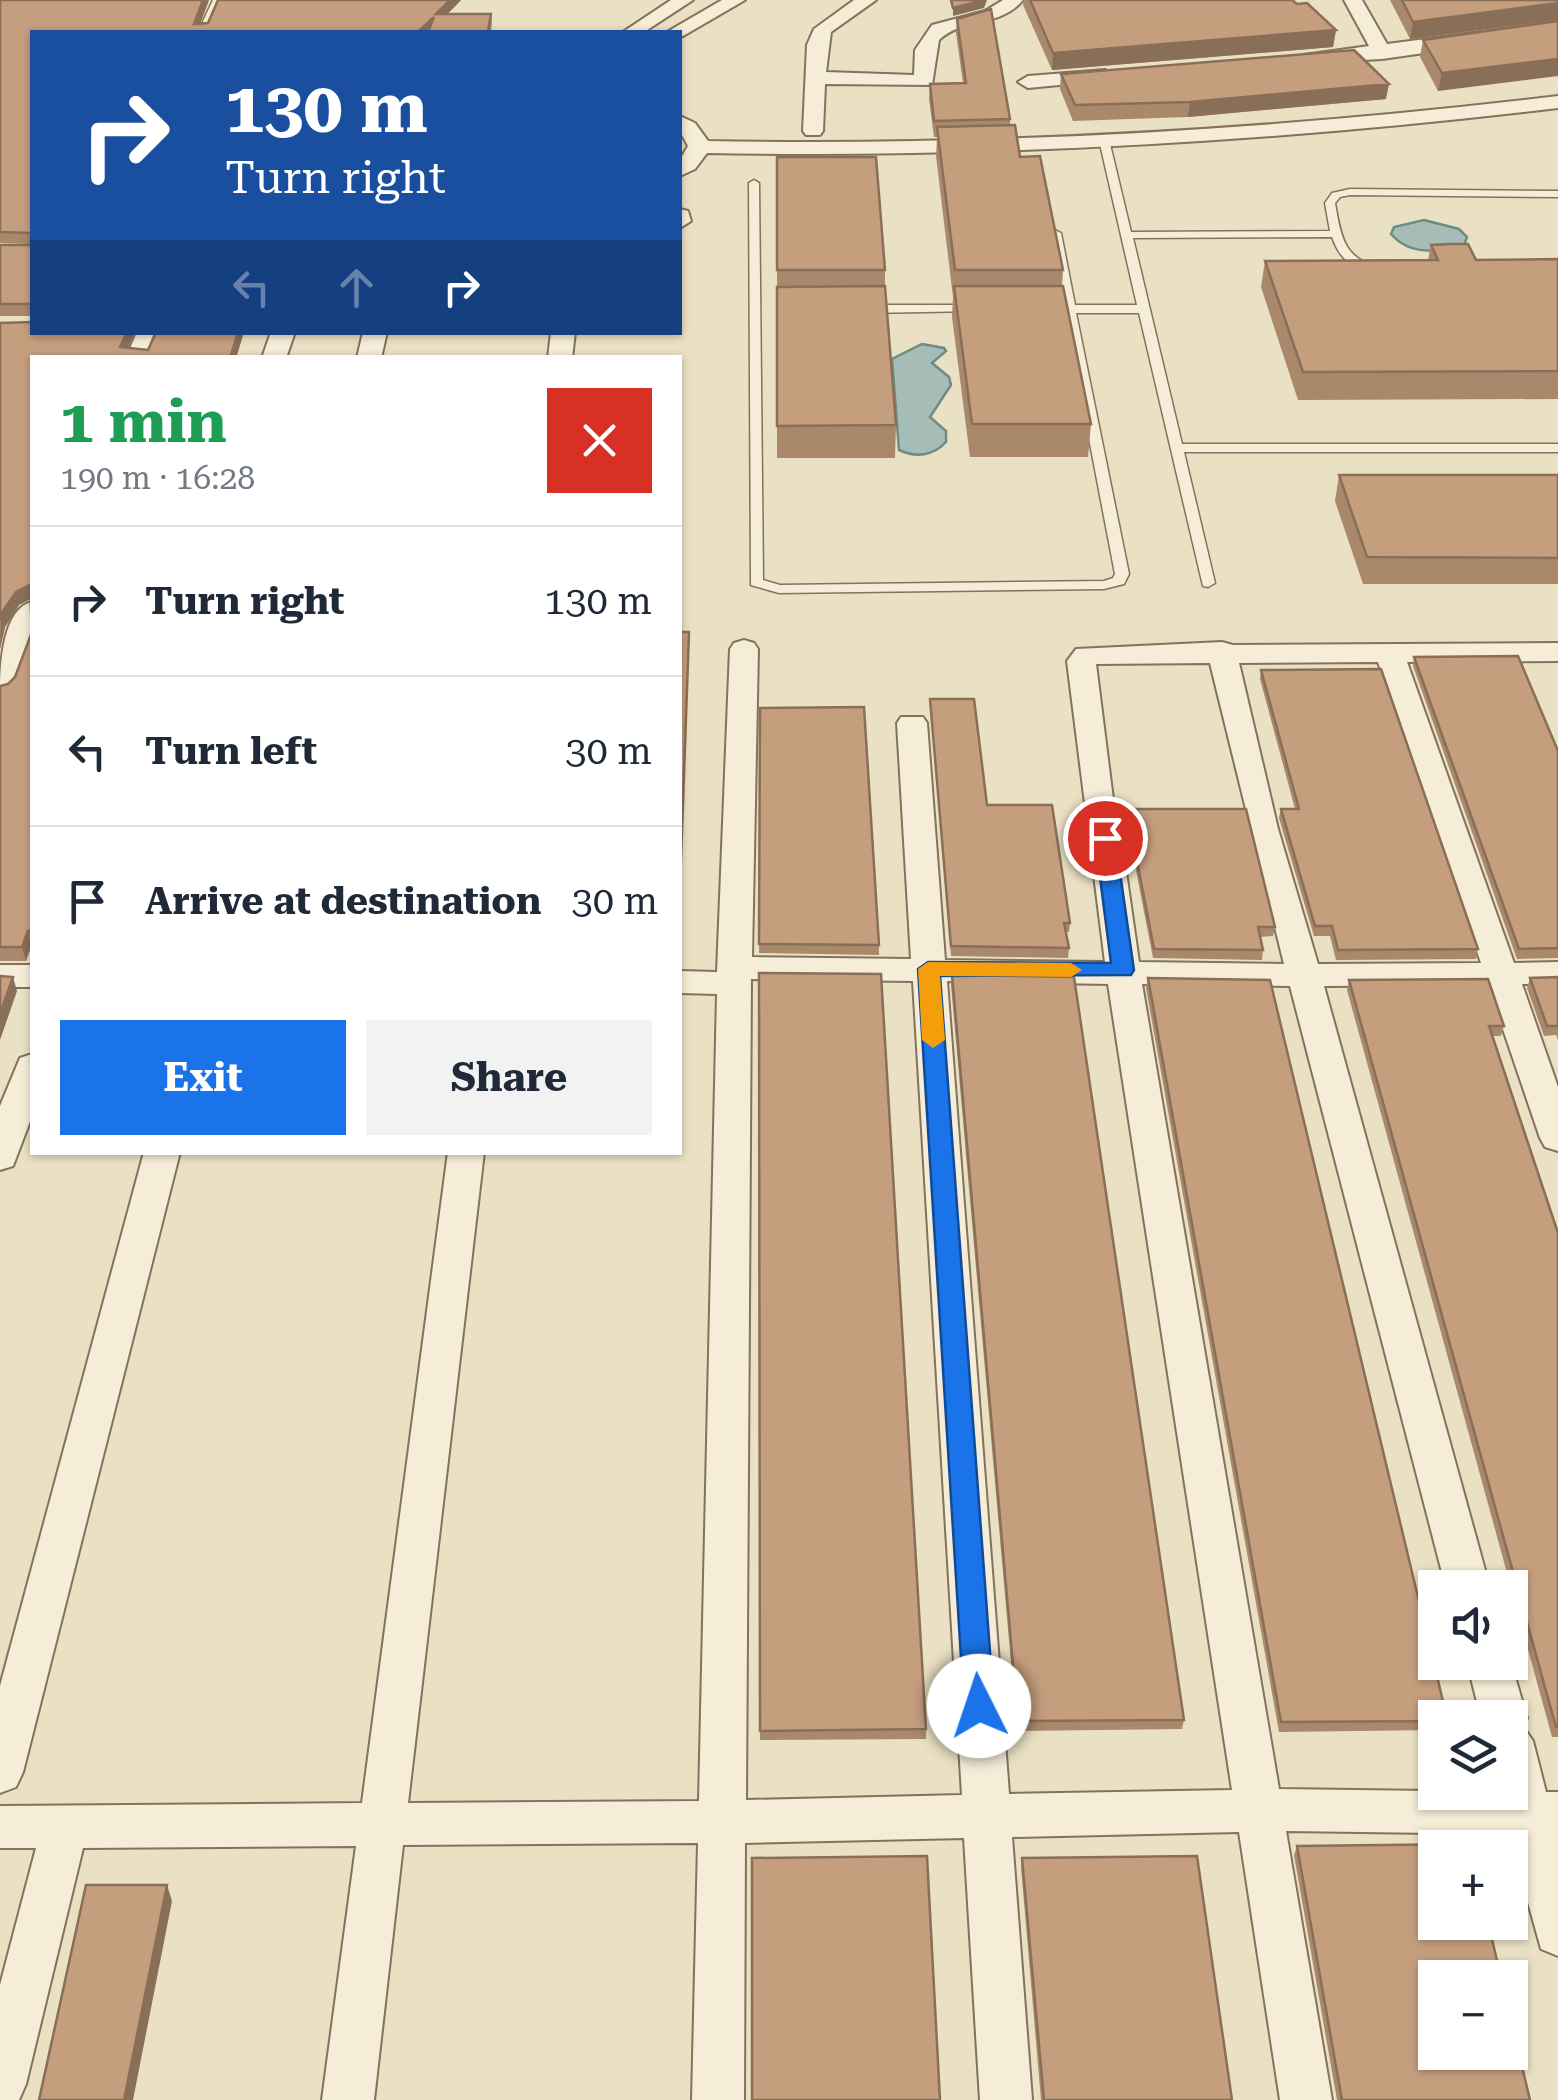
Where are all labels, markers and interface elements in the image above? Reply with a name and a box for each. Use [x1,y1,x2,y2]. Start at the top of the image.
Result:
text: 130 m [225,67,428,149]
icon: right [60,70,190,200]
text: Turn right [225,151,446,204]
icon: left [224,260,279,315]
icon: ahead [329,260,384,315]
icon: right [434,260,489,315]
text: 1 min [60,386,227,457]
button: close [547,388,652,493]
text: 190 m · 16:28 [60,459,255,497]
icon: right [60,574,115,629]
text: Turn right [145,579,344,623]
text: 130 m [544,579,652,623]
icon: left [60,724,115,779]
text: Turn left [145,729,317,773]
text: 30 m [565,729,652,773]
pin [1063,796,1148,881]
icon: arrive [1078,811,1133,866]
icon: arrive [60,874,115,929]
text: Arrive at destination [145,879,541,923]
text: 30 m [571,879,658,923]
button: Exit [60,1020,346,1135]
button: Share [366,1020,652,1135]
map controls [1418,1570,1528,2070]
button: sound [1418,1570,1528,1680]
position arrow [927,1654,1031,1758]
button: layers [1418,1700,1528,1810]
button: + [1418,1830,1528,1940]
button: − [1418,1960,1528,2070]

